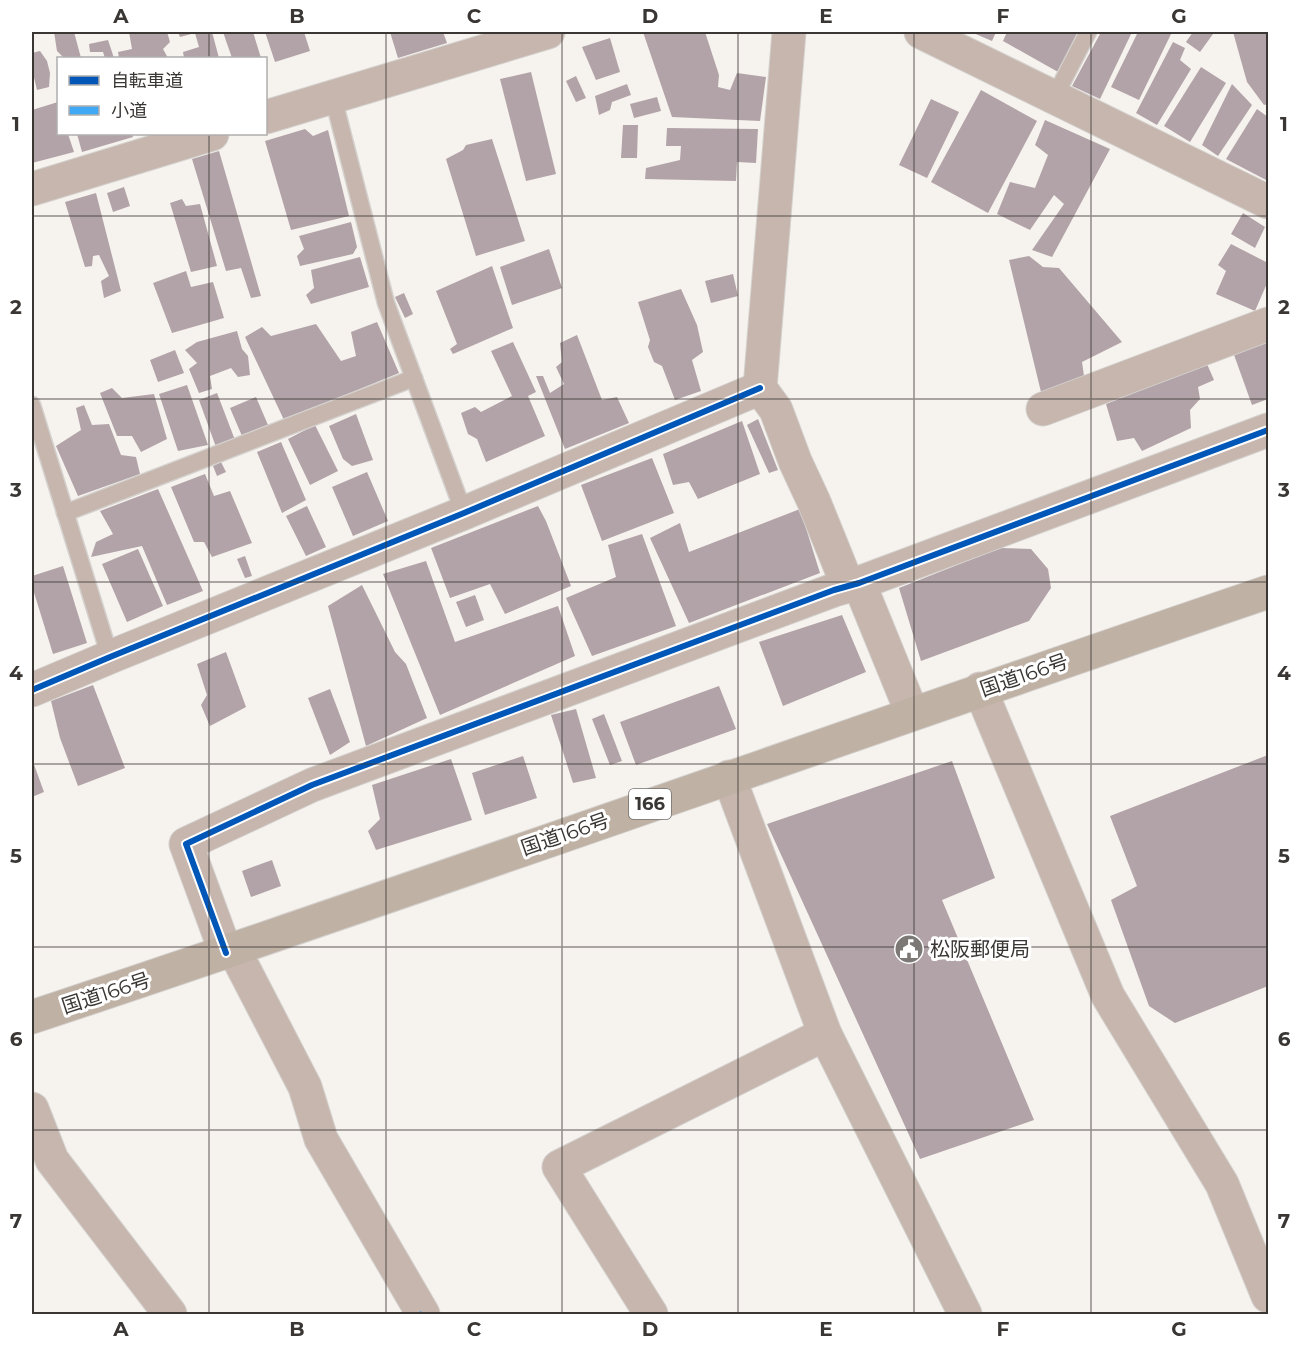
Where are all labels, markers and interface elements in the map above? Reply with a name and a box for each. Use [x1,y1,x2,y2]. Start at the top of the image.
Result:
text: A [112,4,129,28]
text: B [289,4,305,28]
text: C [467,4,482,28]
text: D [642,4,658,28]
text: E [819,4,833,28]
text: F [997,4,1010,28]
text: G [1171,4,1187,28]
legend [57,57,267,135]
text: 自転車道 [111,70,183,92]
text: 小道 [111,100,147,122]
text: 1 [12,112,20,136]
text: 1 [1280,112,1288,136]
text: 2 [10,295,22,319]
text: 2 [1278,295,1290,319]
text: 3 [9,478,22,502]
text: 3 [1277,478,1290,502]
street label: 国道166号 [977,649,1071,701]
text: 4 [9,661,23,685]
text: 4 [1277,661,1291,685]
road number: 166 [629,789,671,819]
street label: 国道166号 [518,808,612,860]
text: 5 [10,844,22,868]
text: 5 [1278,844,1290,868]
public building icon: 松阪郵便局 [893,933,925,965]
place label: 松阪郵便局 [930,937,1030,961]
street label: 国道166号 [59,967,153,1019]
text: 6 [10,1027,23,1051]
text: 6 [1278,1027,1291,1051]
text: 7 [10,1209,22,1233]
text: 7 [1278,1209,1290,1233]
text: A [112,1317,129,1341]
text: B [289,1317,305,1341]
text: C [467,1317,482,1341]
text: D [642,1317,658,1341]
text: E [819,1317,833,1341]
text: F [997,1317,1010,1341]
text: G [1171,1317,1187,1341]

